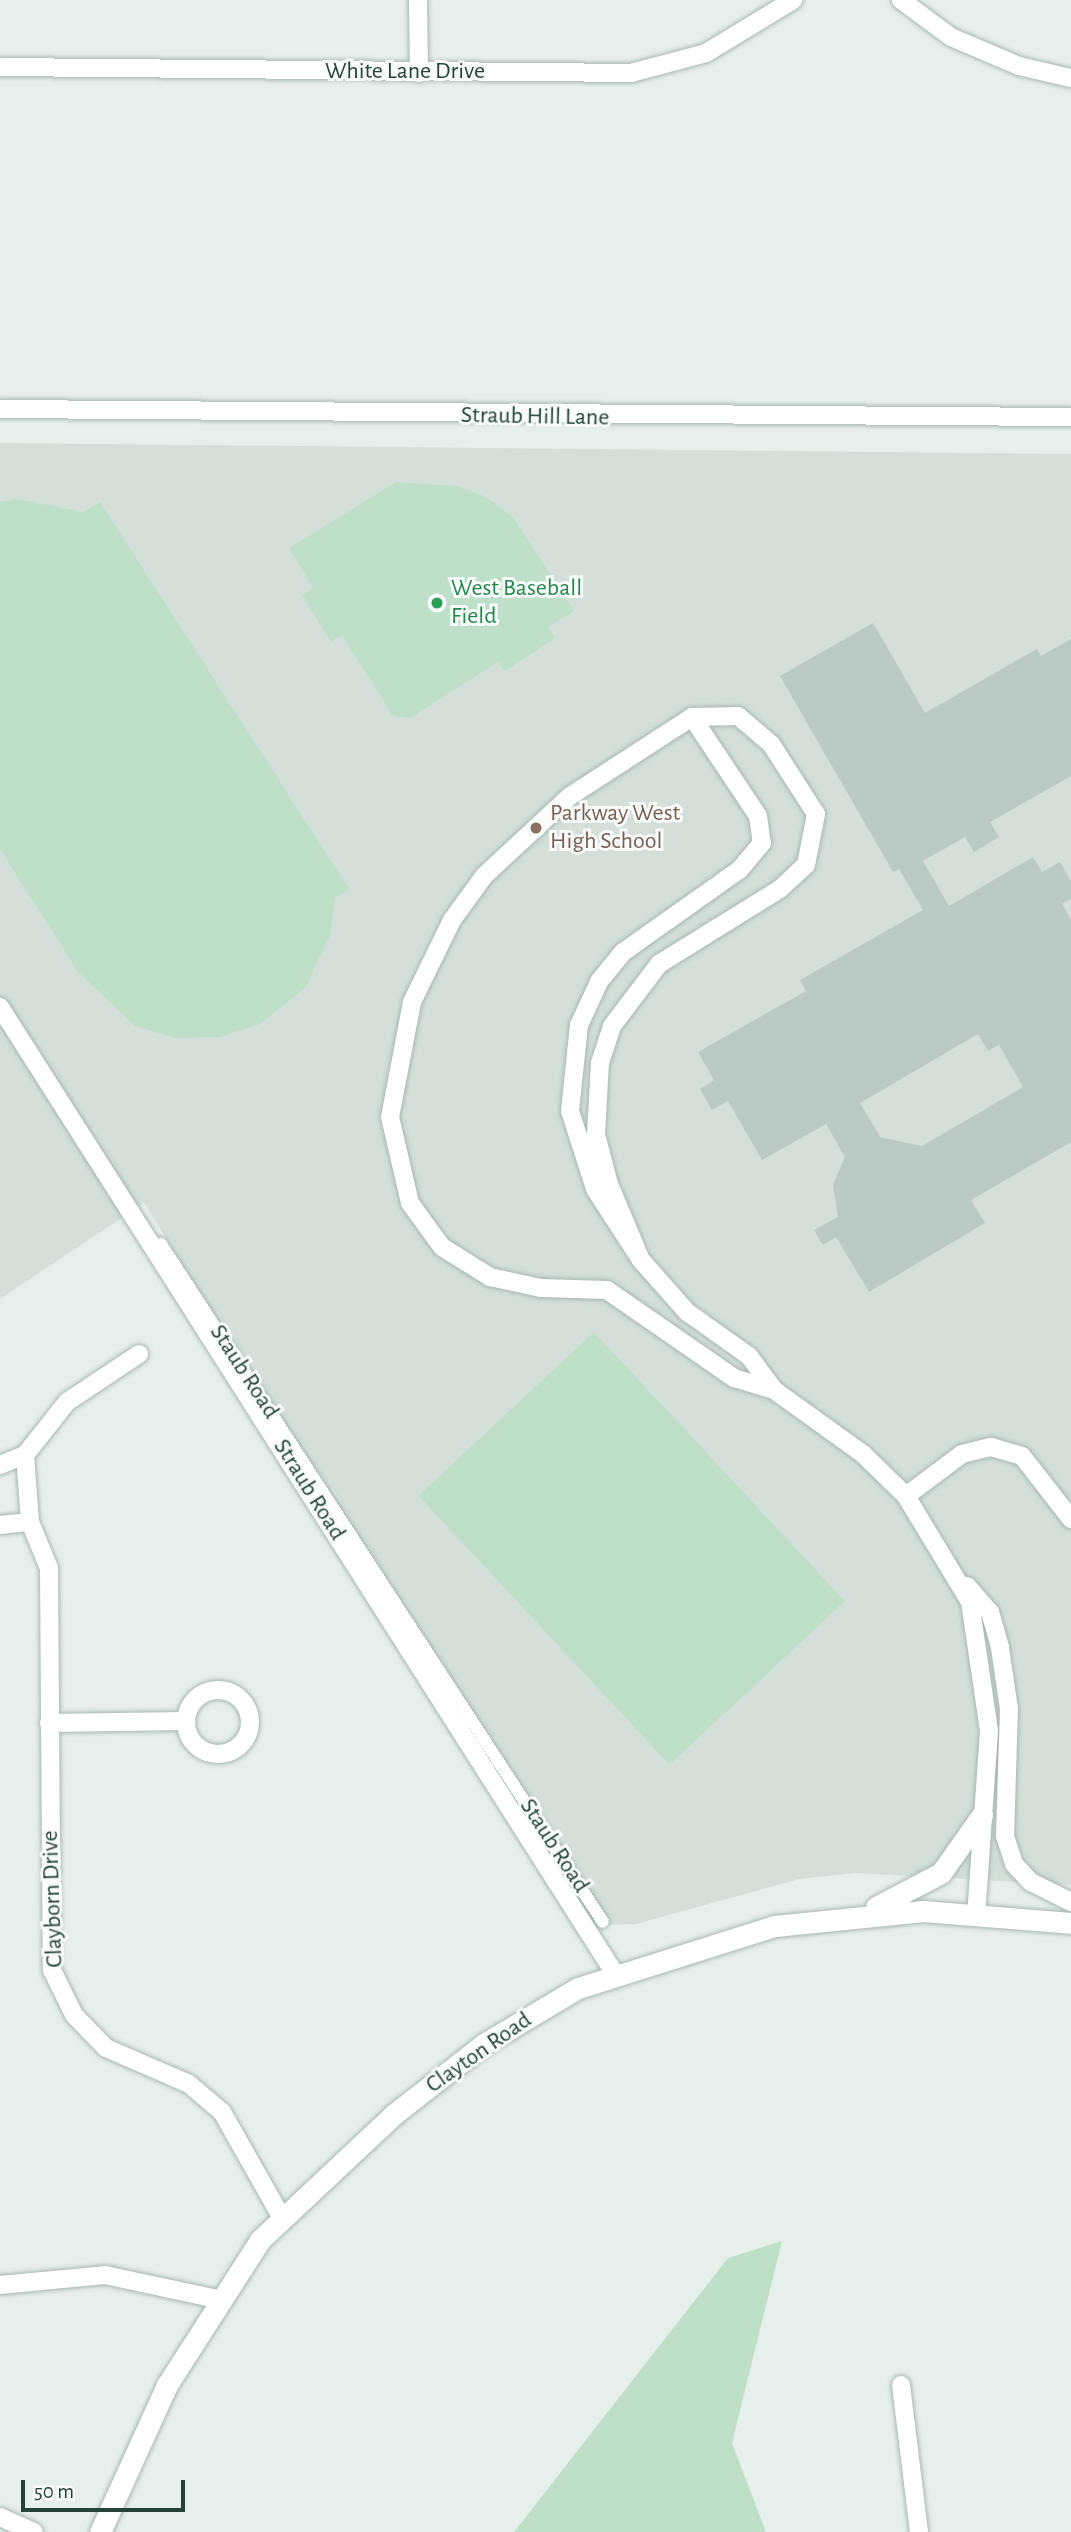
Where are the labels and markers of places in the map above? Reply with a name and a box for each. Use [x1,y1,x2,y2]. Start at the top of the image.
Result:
place label: West Baseball Field [451,575,582,631]
marker: West Baseball Field [429,595,445,611]
place label: Parkway West High School [550,800,680,856]
marker: Parkway West High School [528,820,544,836]

